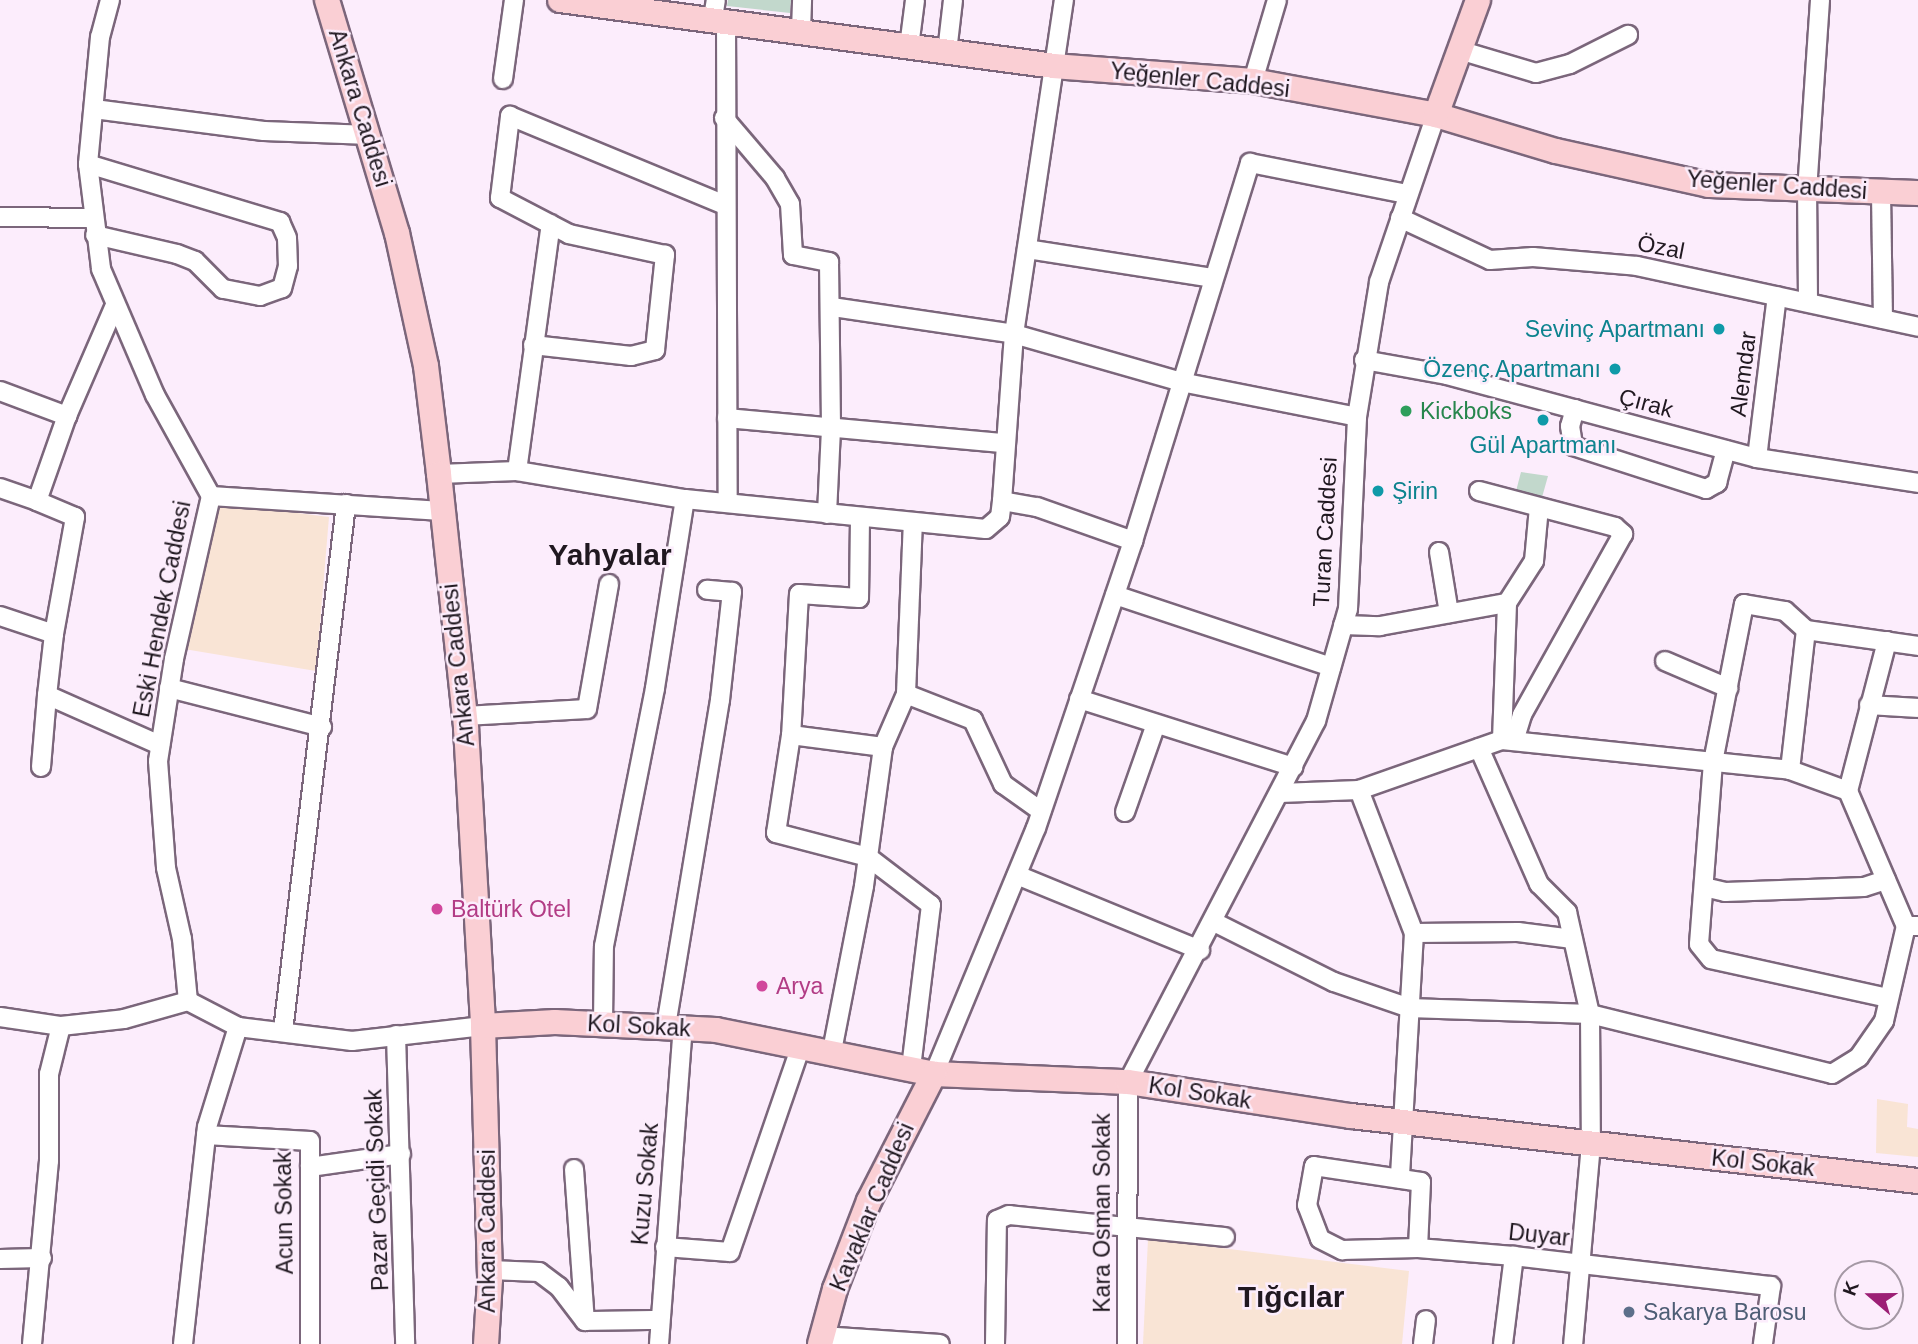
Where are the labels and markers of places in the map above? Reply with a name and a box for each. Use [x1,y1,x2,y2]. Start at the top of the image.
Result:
place label: Sevinç Apartmanı [1523,315,1705,343]
marker: Sevinç Apartmanı [1711,321,1727,337]
place label: Özenç Apartmanı [1422,355,1601,383]
marker: Özenç Apartmanı [1607,361,1623,377]
place label: Kickboks [1420,397,1512,425]
marker: Kickboks [1398,403,1414,419]
marker: Gül Apartmanı [1535,412,1551,428]
place label: Gül Apartmanı [1469,431,1617,459]
place label: Şirin [1392,477,1438,505]
marker: Şirin [1370,483,1386,499]
place label: Baltürk Otel [451,895,571,923]
marker: Baltürk Otel [429,901,445,917]
place label: Arya [776,972,823,1000]
marker: Arya [754,978,770,994]
place label: Sakarya Barosu [1643,1298,1807,1326]
marker: Sakarya Barosu [1621,1304,1637,1320]

